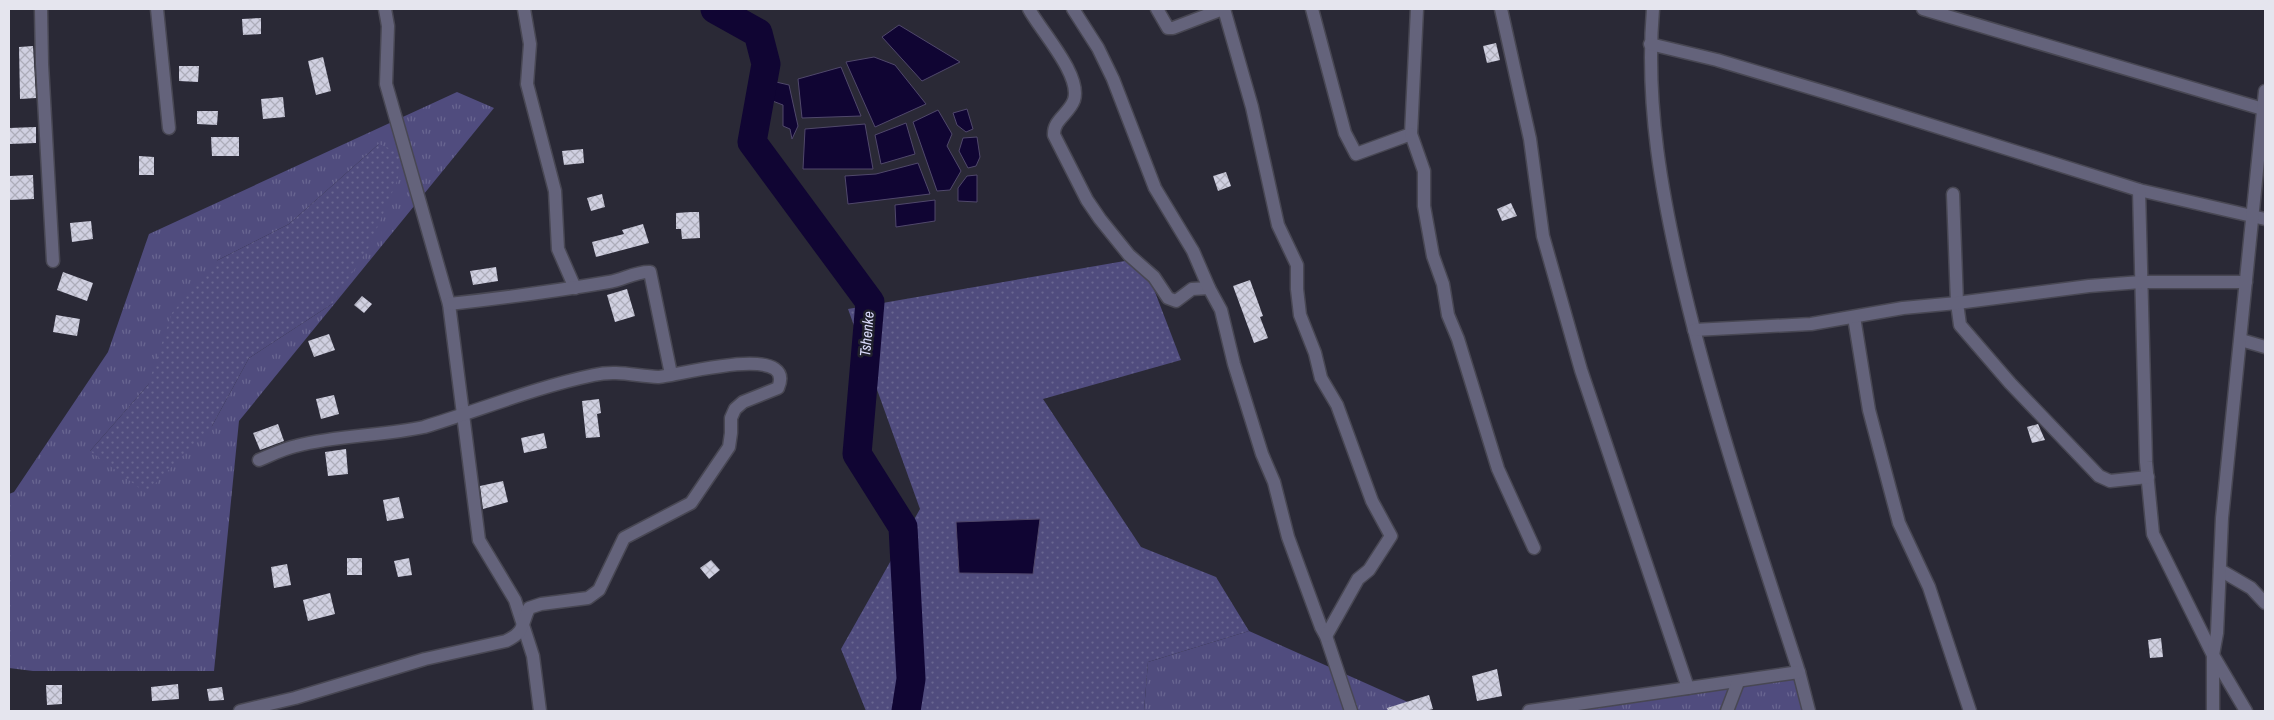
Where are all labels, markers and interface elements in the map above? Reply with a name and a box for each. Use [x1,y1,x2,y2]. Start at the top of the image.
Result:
water label: Tshenke [854,310,879,358]

